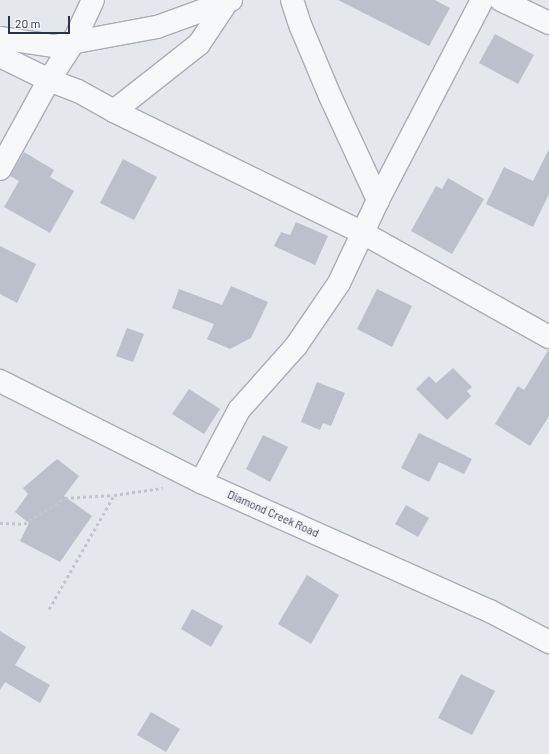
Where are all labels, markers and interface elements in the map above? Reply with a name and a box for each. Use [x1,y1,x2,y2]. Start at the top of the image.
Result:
scale bar [10,8,72,34]
text: 20 m [15,16,41,30]
street label: Diamond Creek Road [225,488,321,540]

